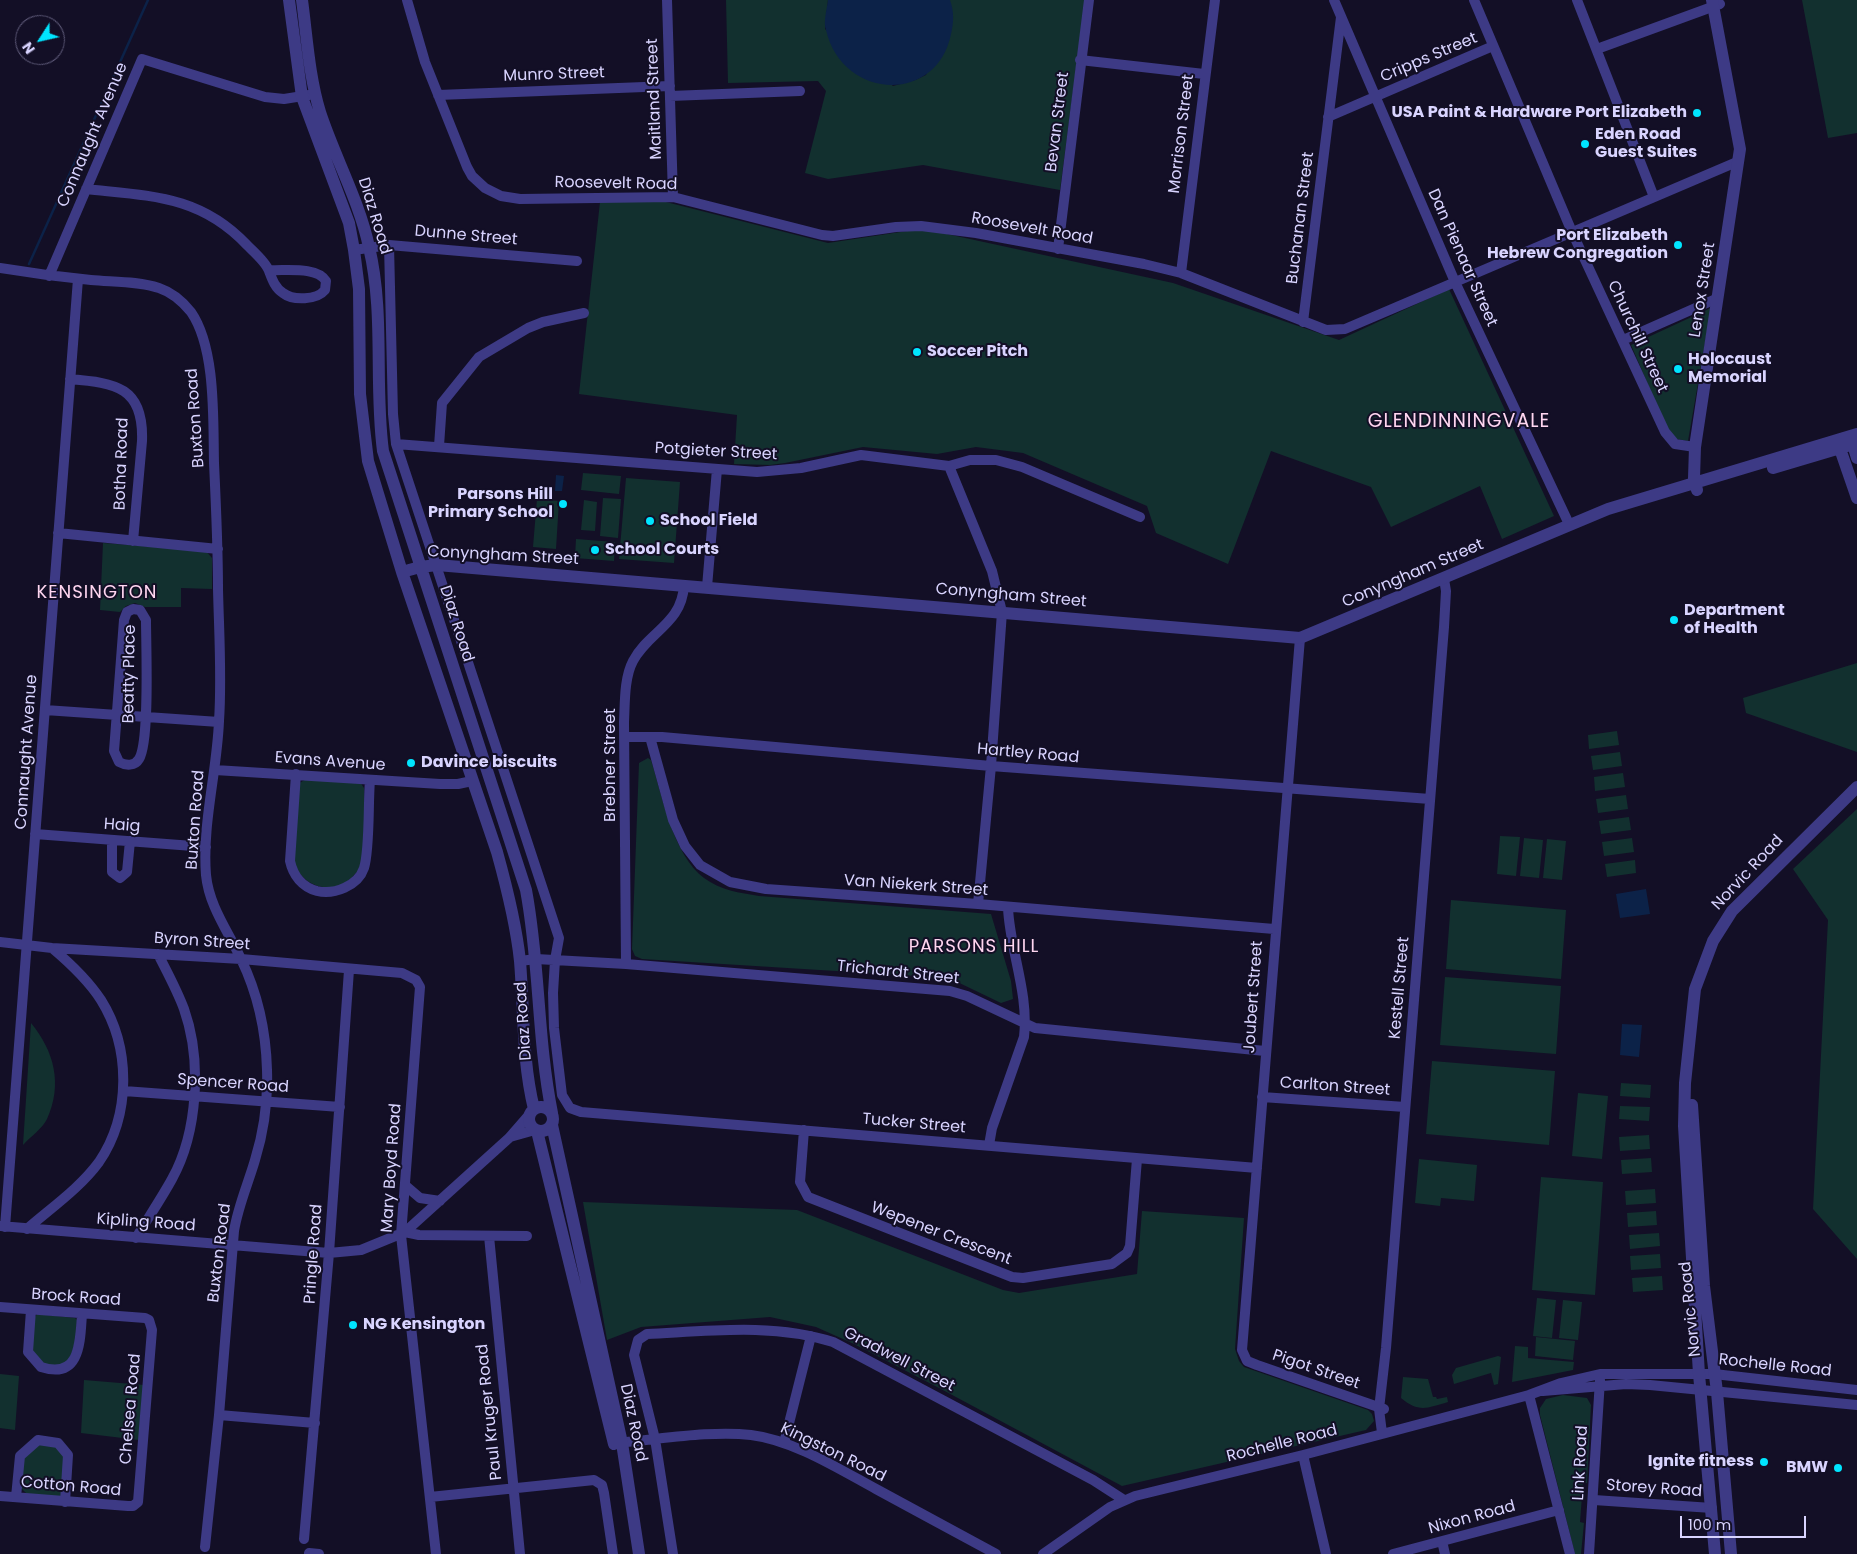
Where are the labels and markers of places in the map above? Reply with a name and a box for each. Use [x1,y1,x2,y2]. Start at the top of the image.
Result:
place label: USA Paint & Hardware Port Elizabeth [1391,103,1687,123]
marker: USA Paint & Hardware Port Elizabeth [1691,107,1703,119]
place label: Eden Road Guest Suites [1595,125,1697,163]
marker: Eden Road Guest Suites [1579,138,1591,150]
place label: Port Elizabeth Hebrew Congregation [1487,226,1668,264]
marker: Port Elizabeth Hebrew Congregation [1672,239,1684,251]
place label: Soccer Pitch [927,342,1028,362]
marker: Soccer Pitch [911,346,923,358]
place label: Holocaust Memorial [1688,350,1772,388]
marker: Holocaust Memorial [1672,363,1684,375]
place label: Parsons Hill Primary School [428,485,553,523]
marker: Parsons Hill Primary School [557,498,569,510]
place label: School Field [660,511,758,531]
marker: School Field [644,515,656,527]
place label: School Courts [605,540,719,560]
marker: School Courts [589,544,601,556]
place label: Department of Health [1684,601,1785,639]
marker: Department of Health [1668,614,1680,626]
place label: Davince biscuits [421,753,557,773]
marker: Davince biscuits [405,757,417,769]
place label: NG Kensington [363,1315,485,1335]
marker: NG Kensington [347,1319,359,1331]
place label: Ignite fitness [1648,1452,1754,1472]
marker: Ignite fitness [1758,1456,1770,1468]
place label: BMW [1786,1458,1828,1478]
marker: BMW [1832,1462,1844,1474]

